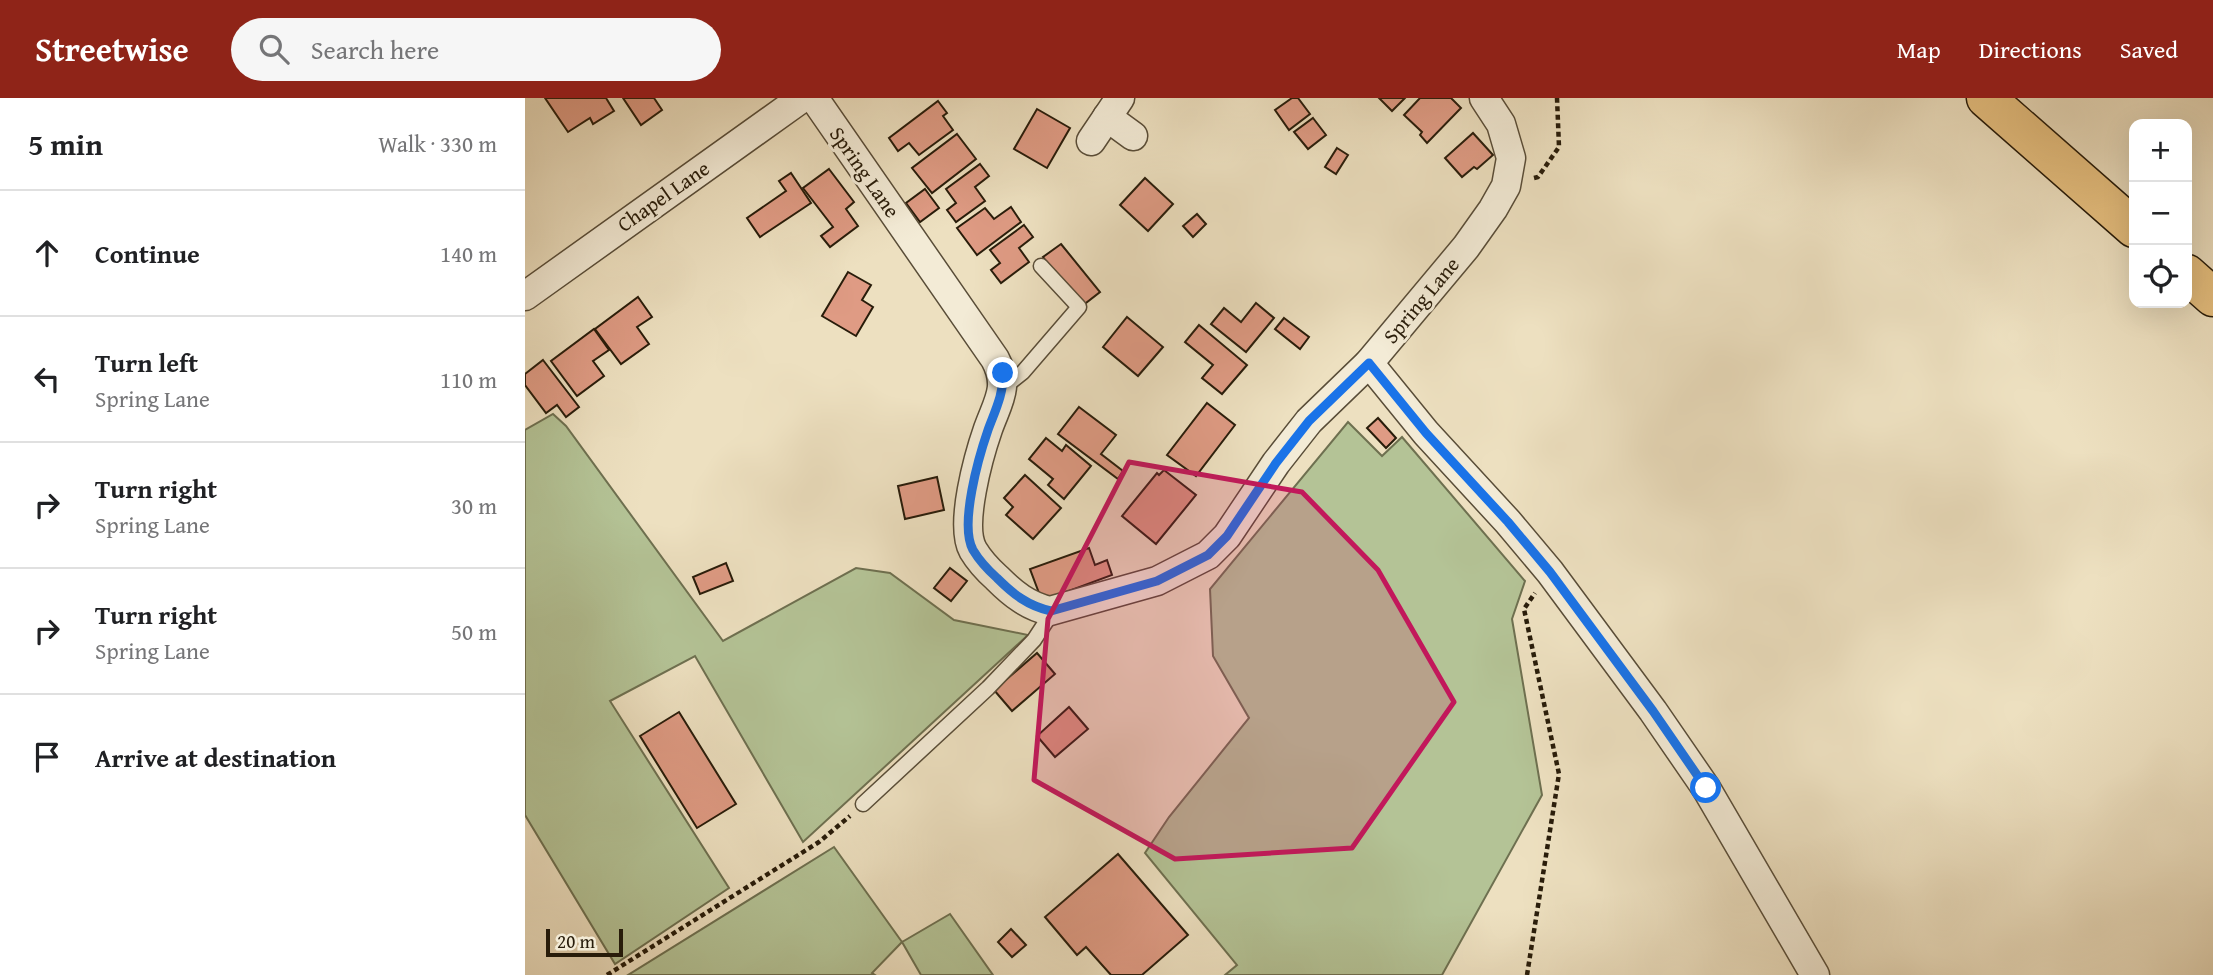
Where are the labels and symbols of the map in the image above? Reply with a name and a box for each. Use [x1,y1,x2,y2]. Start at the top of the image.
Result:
street label: Spring Lane [822,120,908,224]
street label: Chapel Lane [610,153,716,239]
street label: Spring Lane [1375,250,1467,350]
route end [987,357,1018,388]
route start [1690,772,1721,803]
scale bar [546,926,623,958]

